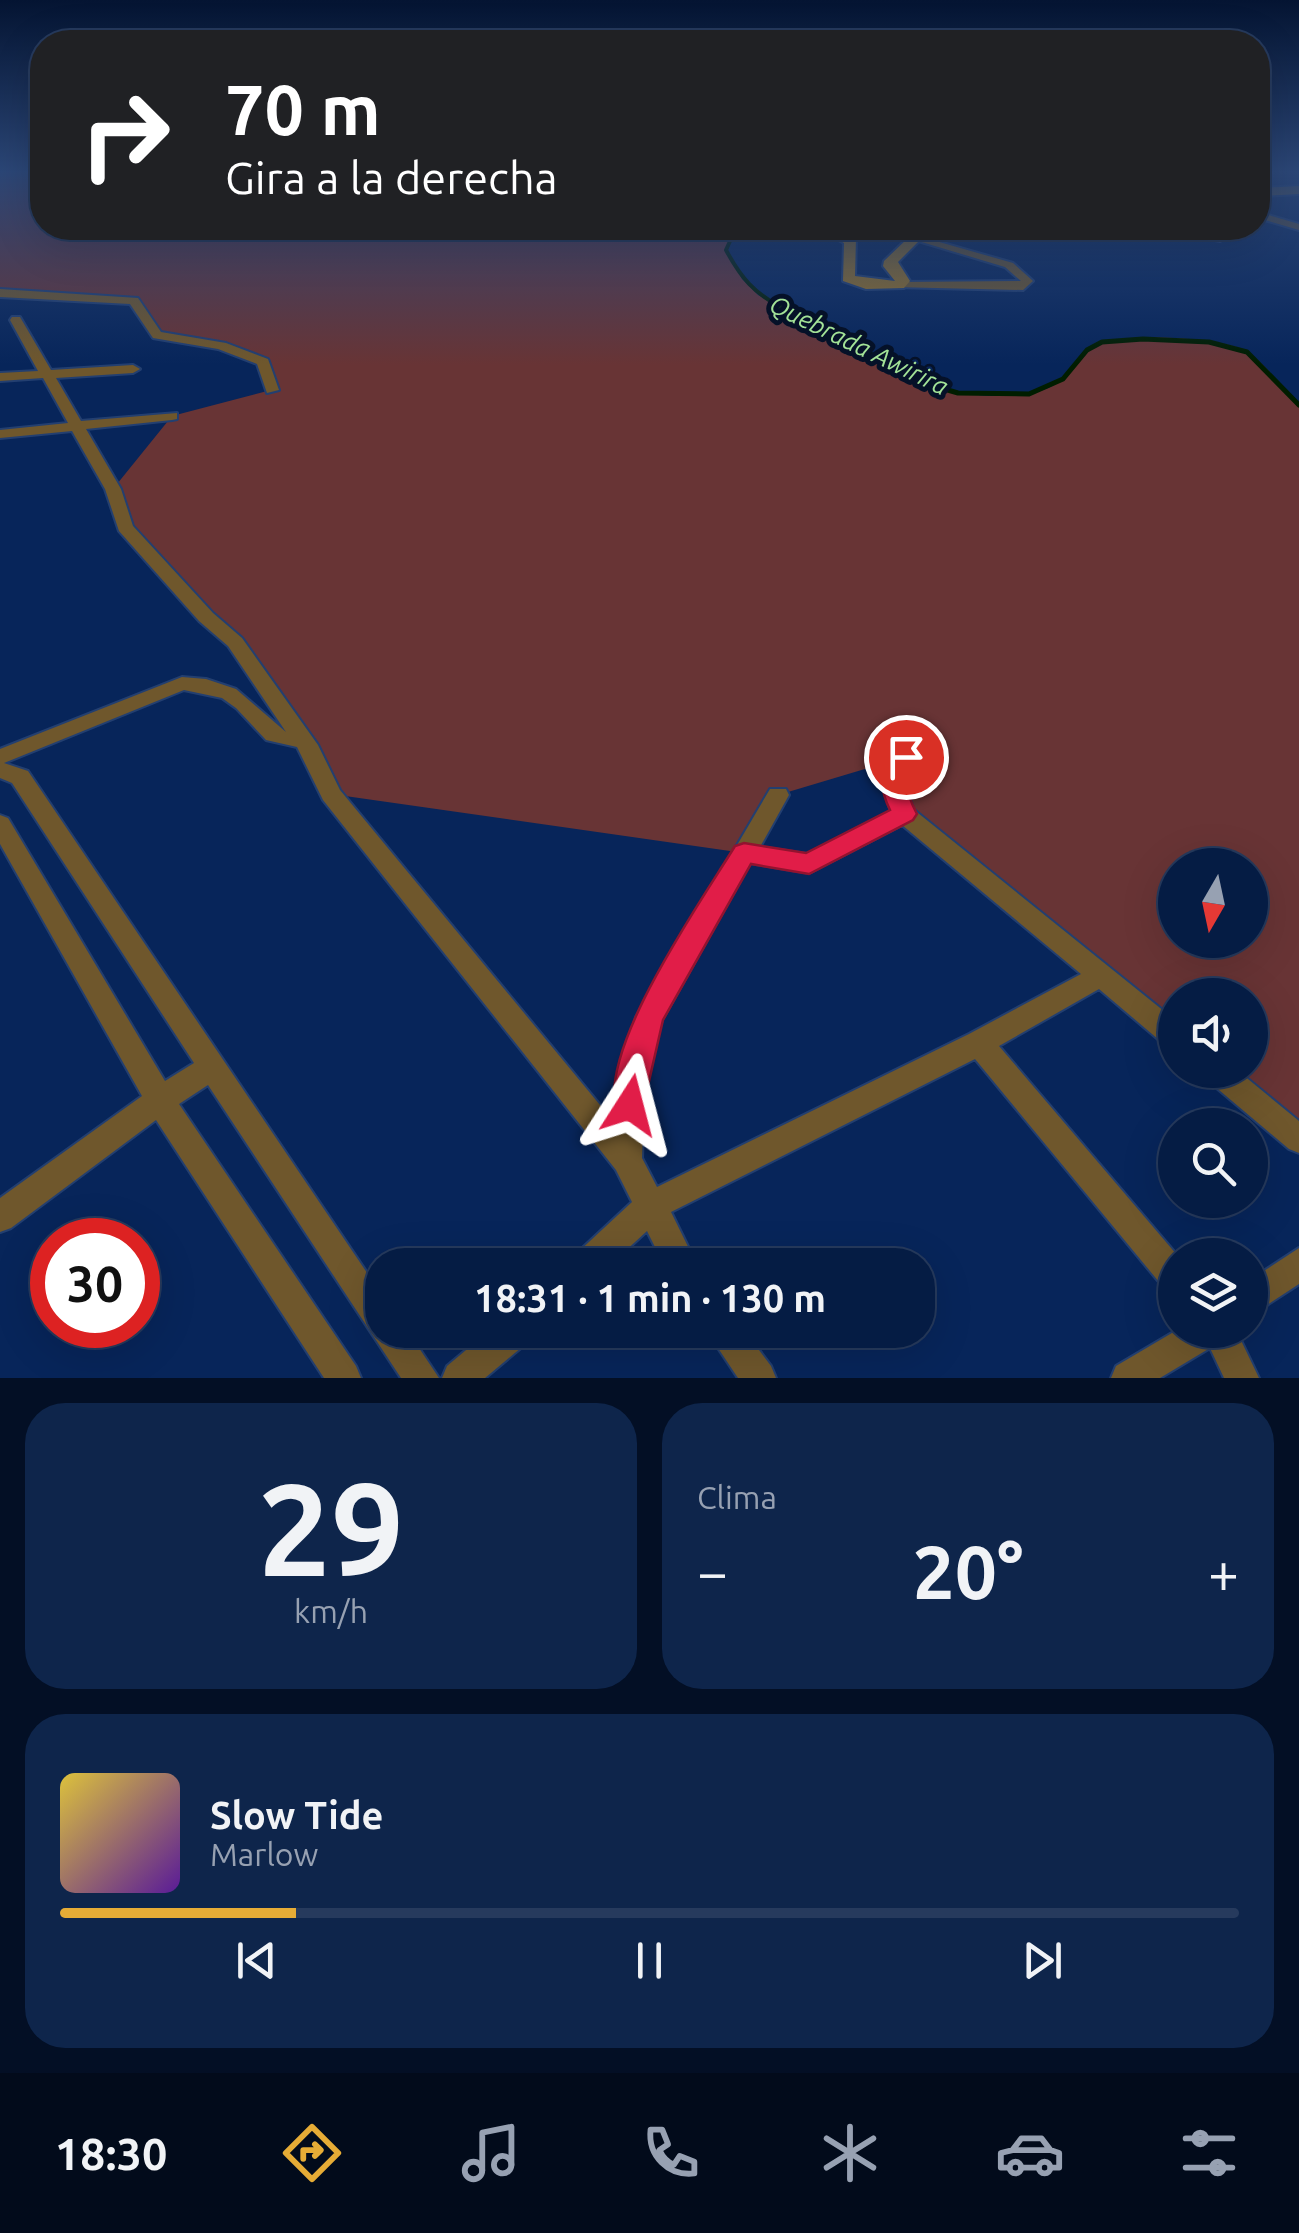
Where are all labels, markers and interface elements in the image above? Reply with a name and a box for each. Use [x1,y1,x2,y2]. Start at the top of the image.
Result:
icon: right [60,70,190,200]
text: 70 m [225,70,381,148]
text: Gira a la derecha [225,152,558,203]
water label: Quebrada Awirira [765,290,953,401]
pin [864,715,949,800]
icon: arrive [879,730,934,785]
north arrow [1158,848,1268,958]
map controls [1158,848,1268,1348]
button: sound [1158,978,1268,1088]
position arrow [578,1053,682,1157]
button: search [1158,1108,1268,1218]
speed limit sign: 30 [30,1218,160,1348]
button: layers [1158,1238,1268,1348]
text: 18:31 · 1 min · 130 m [474,1277,826,1319]
text: 29 [258,1455,404,1601]
text: Clima [697,1479,777,1515]
text: 20° [912,1529,1024,1613]
text: − [697,1541,728,1602]
text: + [1208,1541,1239,1602]
text: km/h [294,1593,368,1629]
text: Slow Tide [210,1794,383,1836]
text: Marlow [210,1836,318,1872]
icon: previous [229,1933,284,1988]
icon: pause [622,1933,677,1988]
icon: next [1015,1933,1070,1988]
icon: directions [277,2118,347,2188]
icon: music [456,2118,526,2188]
icon: phone [636,2118,706,2188]
icon: climate [815,2118,885,2188]
icon: car [995,2118,1065,2188]
icon: filters [1174,2118,1244,2188]
text: 18:30 [55,2128,167,2179]

